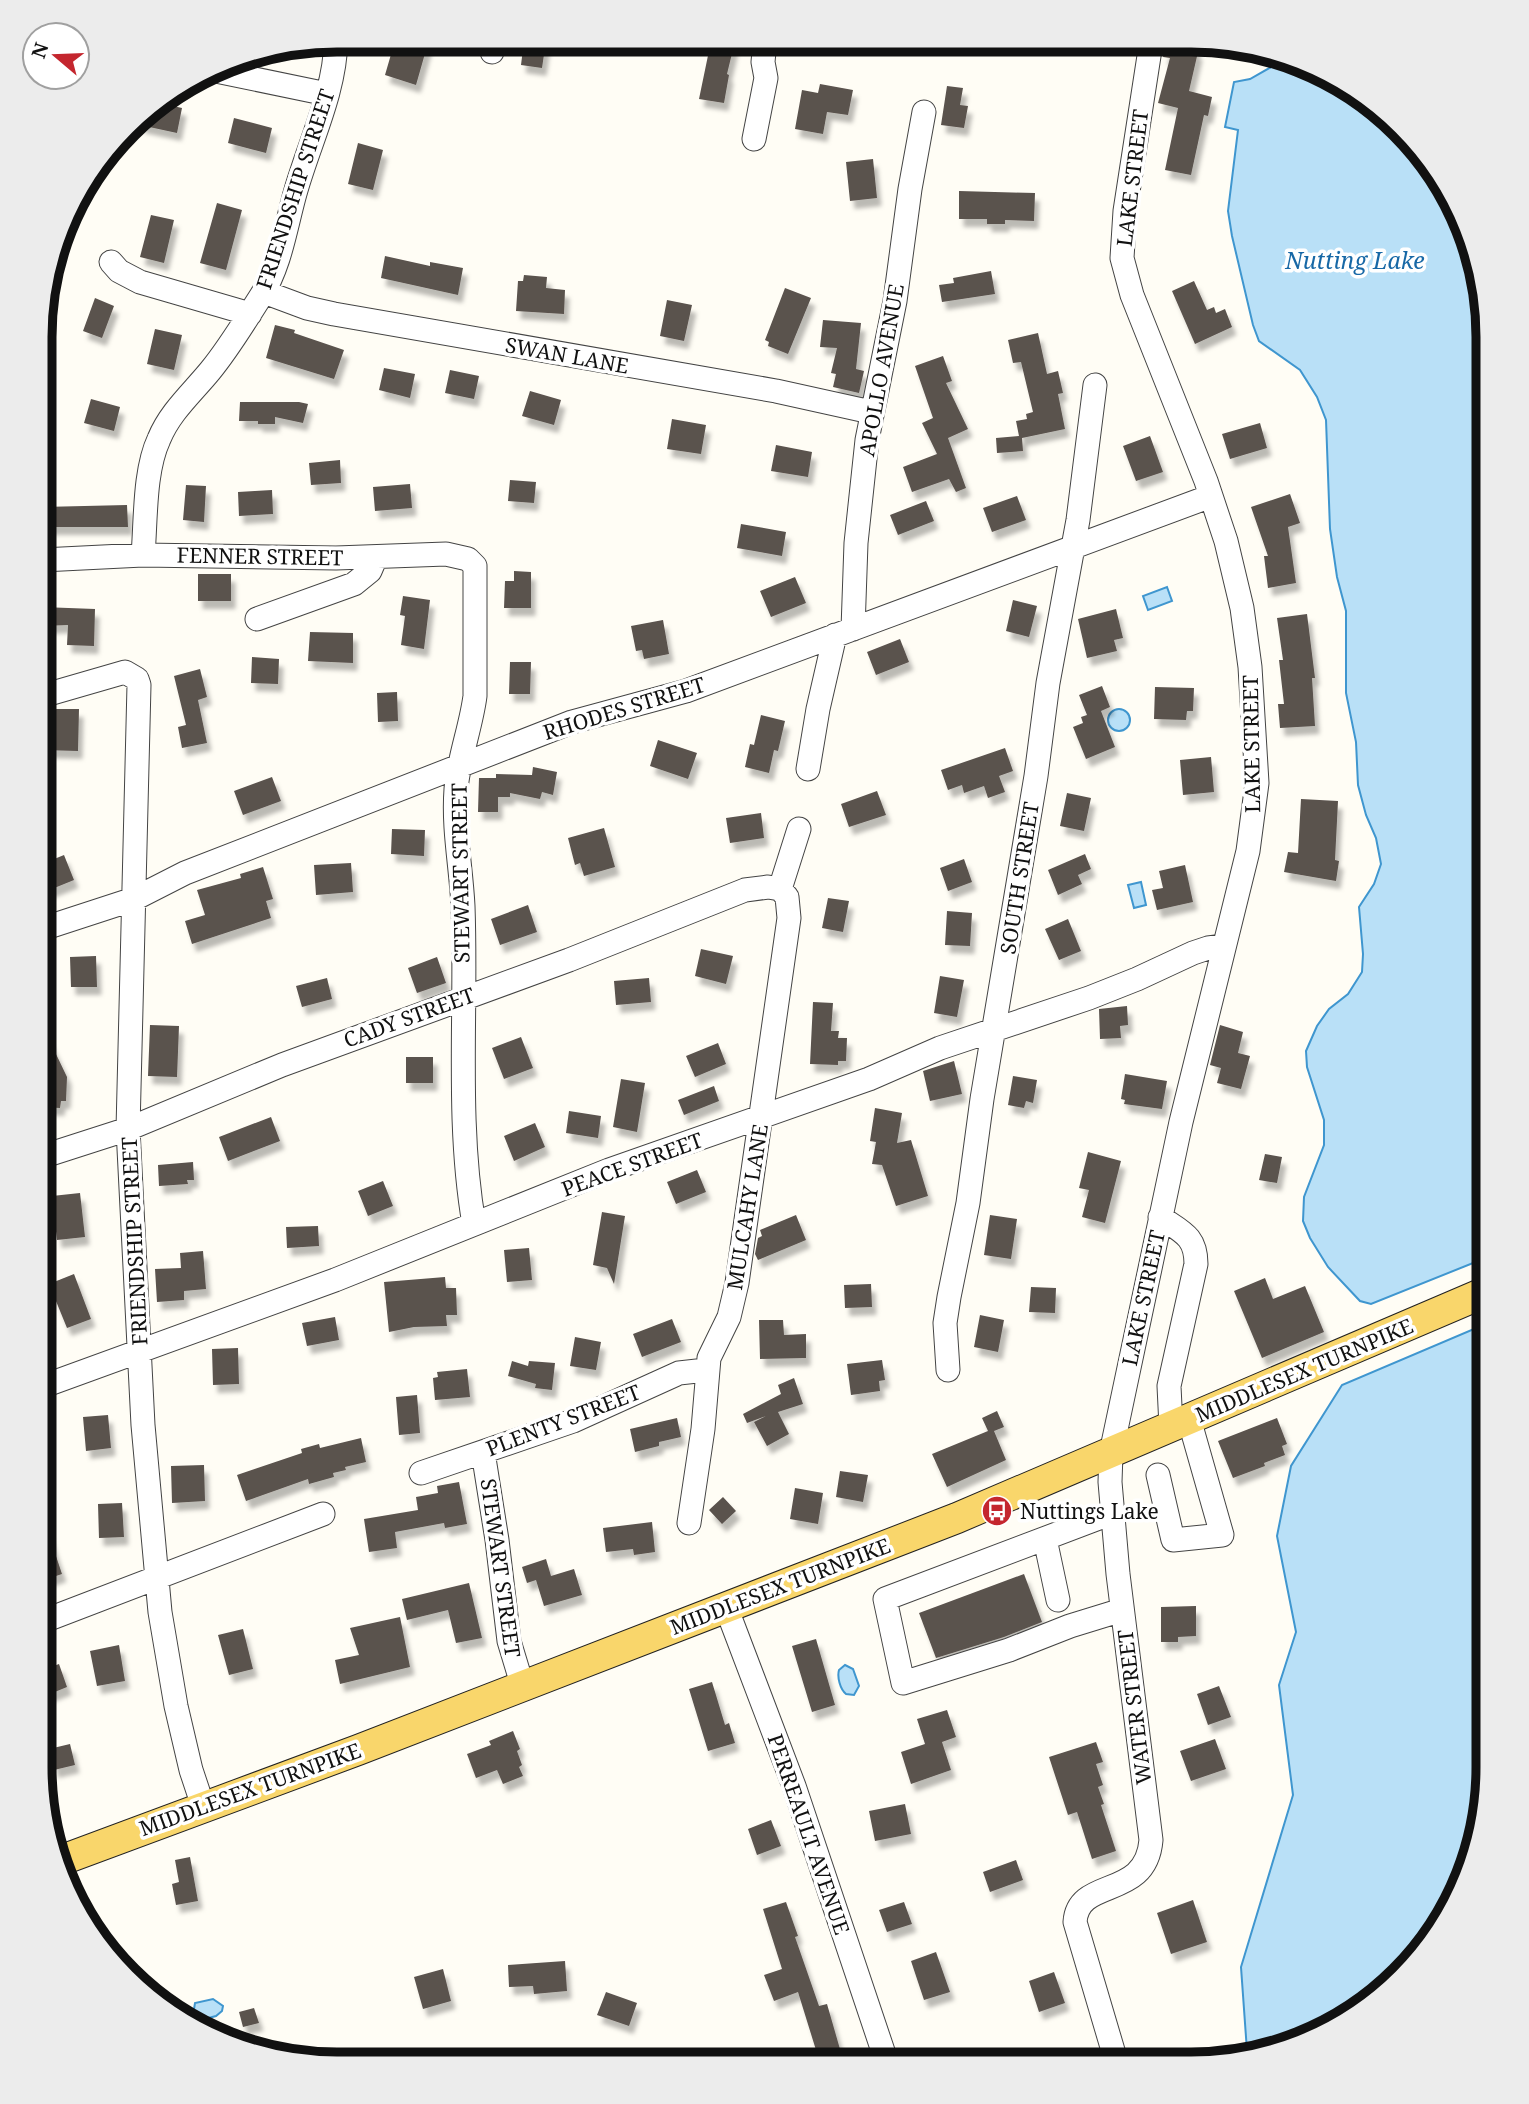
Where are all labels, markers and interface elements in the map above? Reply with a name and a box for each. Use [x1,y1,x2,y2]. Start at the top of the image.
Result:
north arrow [21,21,91,91]
text: N [25,39,55,62]
street label: FRIENDSHIP STREET [249,85,341,293]
street label: LAKE STREET [1110,108,1154,248]
water label: Nutting Lake [1284,244,1425,276]
street label: APOLLO AVENUE [852,281,910,459]
street label: SWAN LANE [503,330,631,380]
street label: FENNER STREET [177,541,344,571]
street label: RHODES STREET [540,670,709,746]
street label: LAKE STREET [1236,675,1266,813]
street label: STEWART STREET [444,783,476,963]
street label: SOUTH STREET [993,800,1045,956]
street label: CADY STREET [340,980,479,1054]
street label: MULCAHY LANE [720,1122,774,1292]
street label: PEACE STREET [558,1125,707,1203]
street label: FRIENDSHIP STREET [115,1136,153,1346]
street label: LAKE STREET [1115,1228,1171,1368]
street label: MIDDLESEX TURNPIKE [1191,1311,1417,1429]
street label: PLENTY STREET [482,1378,644,1462]
street label: STEWART STREET [475,1477,527,1659]
bus stop icon: Nuttings Lake [980,1494,1014,1528]
place label: Nuttings Lake [1020,1497,1159,1525]
street label: MIDDLESEX TURNPIKE [666,1531,894,1641]
street label: WATER STREET [1111,1628,1157,1786]
street label: PERREAULT AVENUE [762,1730,856,1938]
street label: MIDDLESEX TURNPIKE [135,1736,365,1842]

